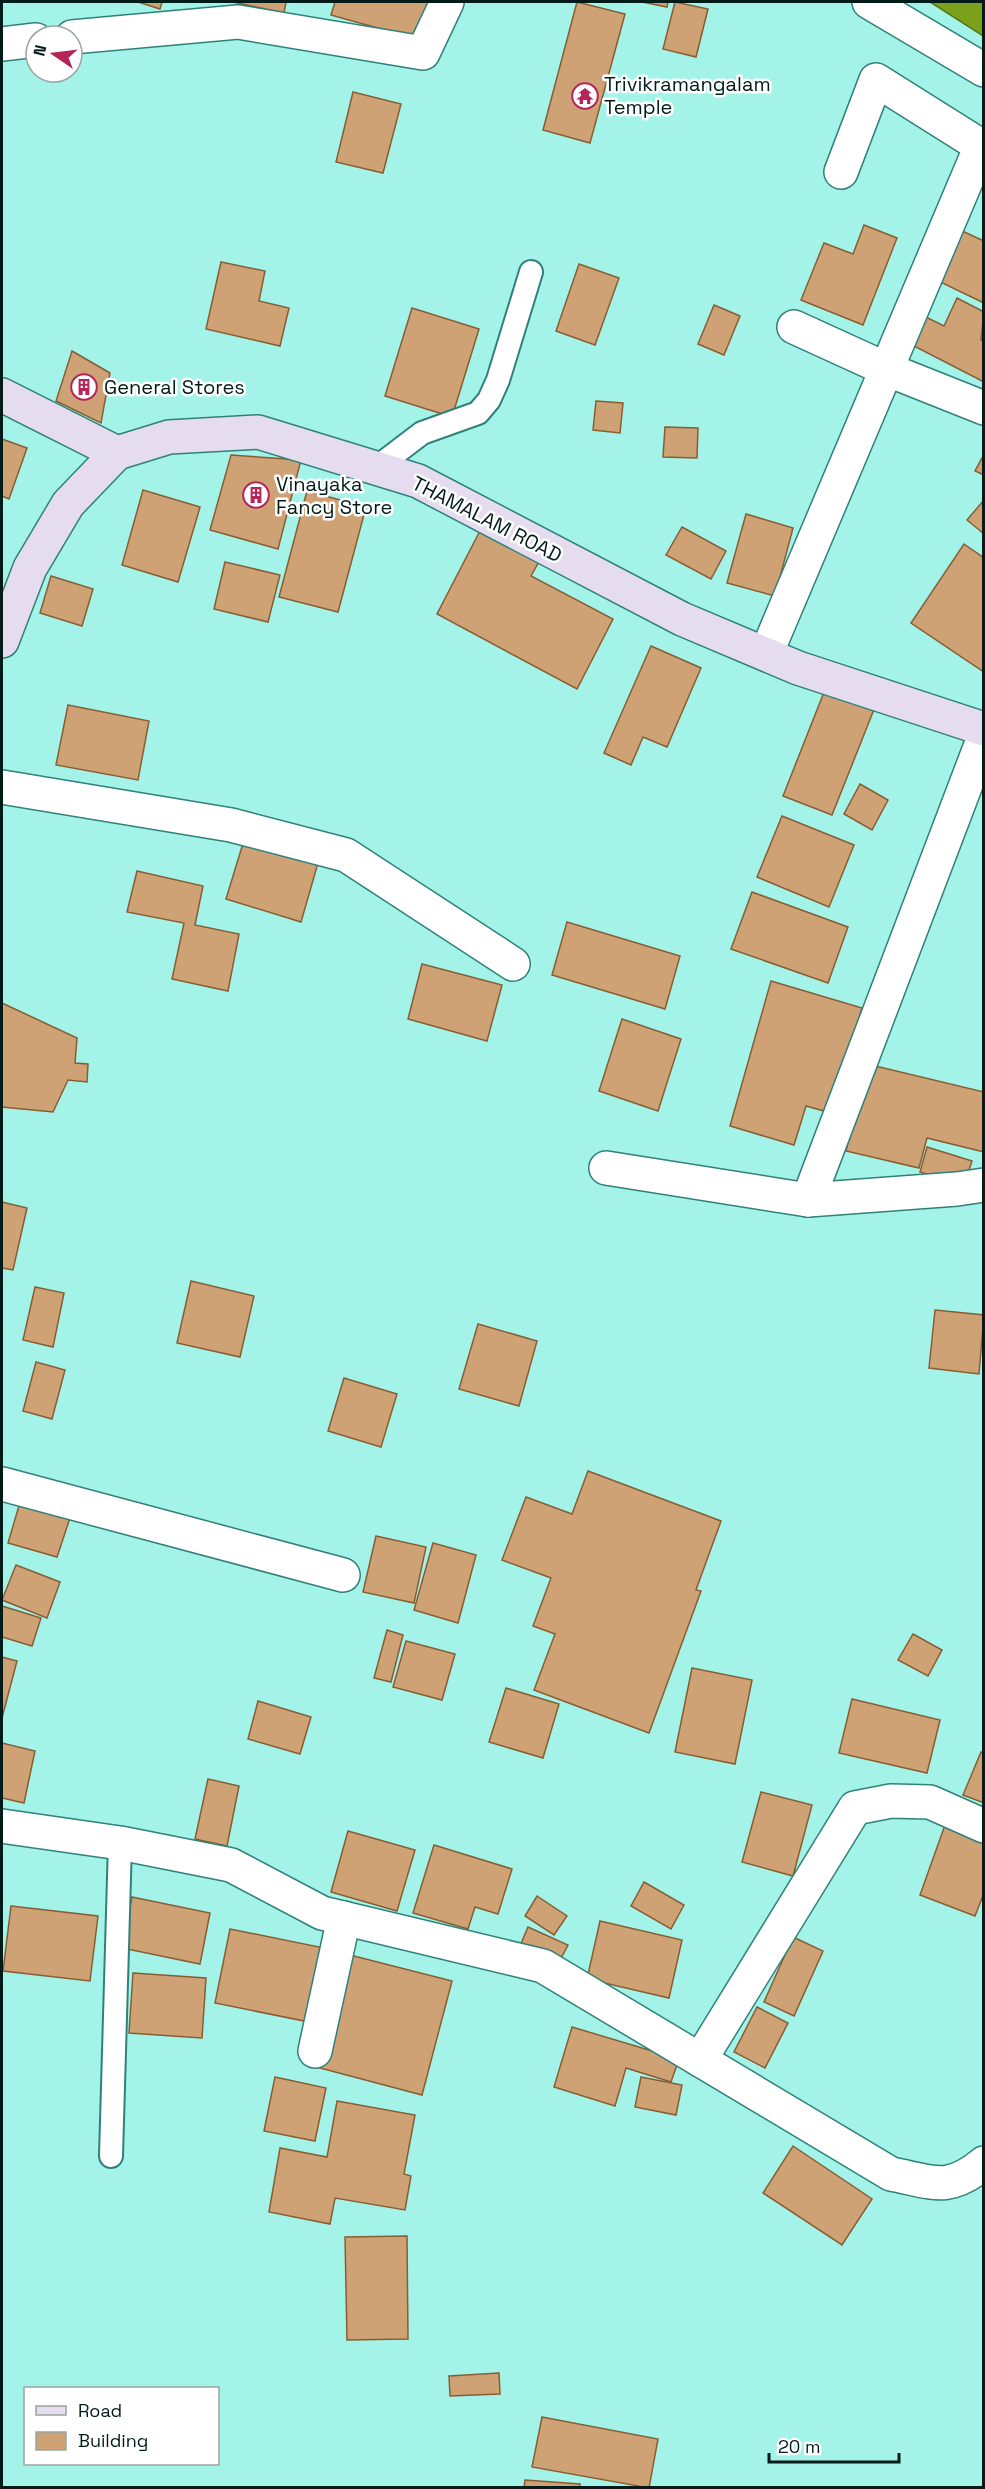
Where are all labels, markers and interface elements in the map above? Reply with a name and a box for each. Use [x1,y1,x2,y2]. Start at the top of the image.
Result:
north arrow [24,24,84,84]
text: N [28,43,51,58]
place label: Trivikramangalam Temple [604,71,771,120]
temple icon: Trivikramangalam Temple [570,81,600,111]
building icon: General Stores [69,372,99,402]
place label: General Stores [104,374,245,400]
street label: THAMALAM ROAD [408,470,566,568]
place label: Vinayaka Fancy Store [276,471,392,520]
building icon: Vinayaka Fancy Store [241,480,271,510]
legend [24,2387,219,2465]
text: Road [78,2399,122,2422]
scale bar [769,2426,900,2464]
text: Building [78,2429,148,2452]
text: 20 m [778,2435,821,2458]

